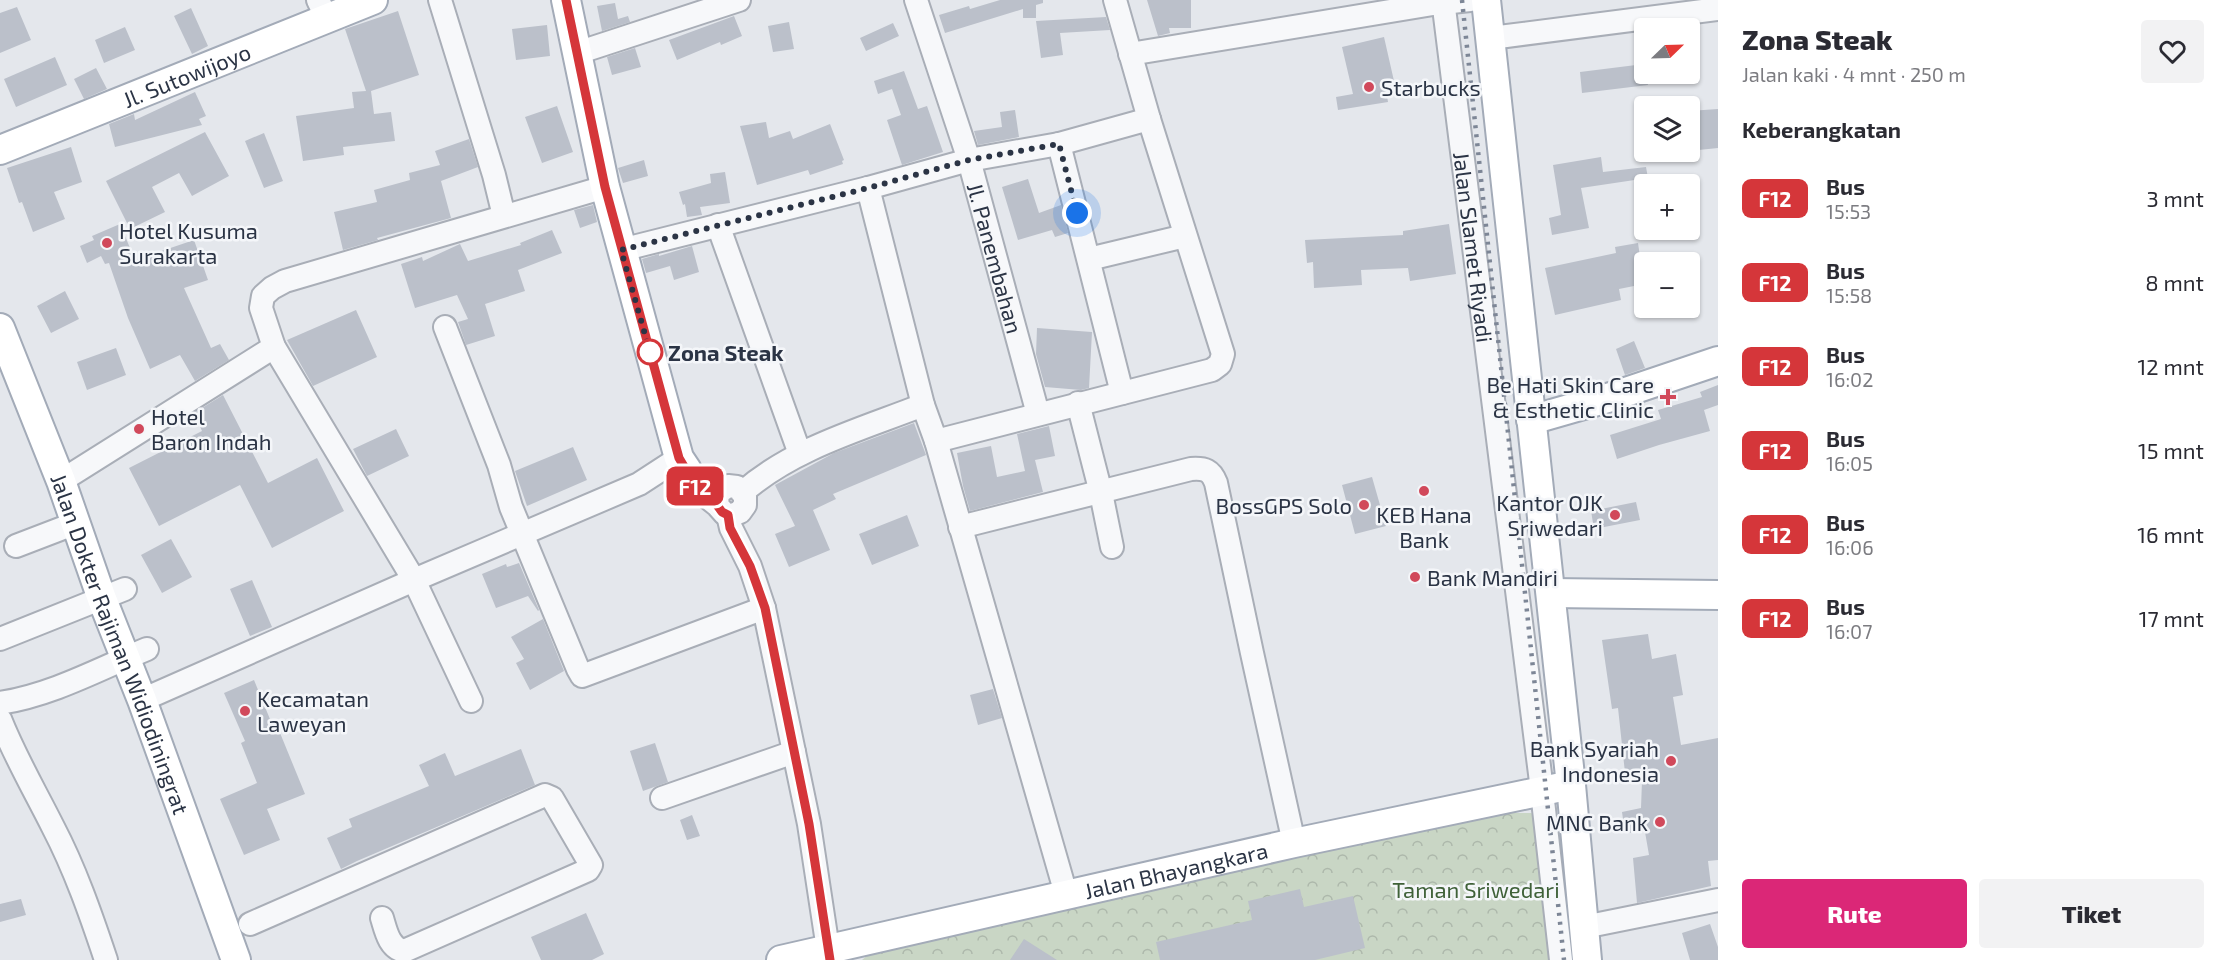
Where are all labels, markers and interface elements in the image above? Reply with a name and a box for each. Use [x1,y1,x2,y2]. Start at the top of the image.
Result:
north arrow [1634,18,1700,84]
map controls [1634,18,1700,318]
button: heart [2141,20,2204,83]
text: Zona Steak [1742,22,1892,56]
street label: Jl. Sutowijoyo [119,38,254,112]
text: Jalan kaki · 4 mnt · 250 m [1742,62,1966,86]
place label: Starbucks [1381,74,1481,100]
marker: Starbucks [1362,80,1376,94]
button: layers [1634,96,1700,162]
text: Keberangkatan [1742,116,1901,142]
street label: Jalan Slamet Riyadi [1449,150,1499,344]
text: Bus [1826,173,1865,199]
button: + [1634,174,1700,240]
street label: Jl. Panembahan [963,180,1028,336]
text: 3 mnt [2146,185,2204,211]
text: F12 [1759,186,1791,211]
your location [1062,198,1092,228]
text: 15:53 [1826,199,1871,223]
place label: Hotel Kusuma Surakarta [119,217,258,268]
marker: Hotel Kusuma Surakarta [100,236,114,250]
button: − [1634,252,1700,318]
text: Bus [1826,257,1865,283]
text: 8 mnt [2145,269,2204,295]
text: F12 [1759,270,1791,295]
text: 15:58 [1826,283,1872,307]
marker: Zona Steak [637,339,663,365]
place label: Zona Steak [668,339,784,365]
text: Bus [1826,341,1865,367]
text: 12 mnt [2138,353,2204,379]
text: F12 [1759,354,1791,379]
text: 16:02 [1826,367,1873,391]
place label: Be Hati Skin Care & Esthetic Clinic [1486,371,1654,422]
marker: Be Hati Skin Care & Esthetic Clinic [1659,388,1677,406]
place label: Hotel Baron Indah [151,403,271,454]
marker: Hotel Baron Indah [132,422,146,436]
text: Bus [1826,425,1865,451]
text: 15 mnt [2138,437,2204,463]
text: F12 [1759,438,1791,463]
text: 16:05 [1826,451,1873,475]
line badge: F12 [660,466,730,506]
street label: Jalan Dokter Rajiman Widiodiningrat [46,470,195,817]
text: F12 [679,474,711,499]
marker: KEB Hana Bank [1417,484,1431,498]
place label: Kantor OJK Sriwedari [1496,489,1603,540]
place label: BossGPS Solo [1216,492,1352,518]
marker: BossGPS Solo [1357,498,1371,512]
place label: KEB Hana Bank [1376,501,1472,552]
marker: Kantor OJK Sriwedari [1608,508,1622,522]
text: Bus [1826,509,1865,535]
text: 16 mnt [2137,521,2204,547]
text: F12 [1759,522,1791,547]
text: 16:06 [1826,535,1874,559]
place label: Bank Mandiri [1427,564,1558,590]
marker: Bank Mandiri [1408,570,1422,584]
text: Bus [1826,593,1865,619]
text: 17 mnt [2139,605,2204,631]
text: F12 [1759,606,1791,631]
text: 16:07 [1826,619,1872,643]
place label: Kecamatan Laweyan [257,685,369,736]
marker: Kecamatan Laweyan [238,704,252,718]
place label: Bank Syariah Indonesia [1530,735,1659,786]
marker: Bank Syariah Indonesia [1664,754,1678,768]
place label: MNC Bank [1546,809,1648,835]
marker: MNC Bank [1653,815,1667,829]
street label: Jalan Bhayangkara [1082,836,1270,903]
park label: Taman Sriwedari [1392,876,1560,902]
button: Rute [1742,879,1967,948]
button: Tiket [1979,879,2204,948]

